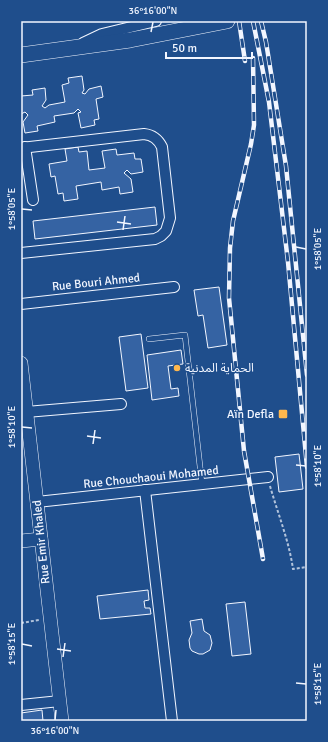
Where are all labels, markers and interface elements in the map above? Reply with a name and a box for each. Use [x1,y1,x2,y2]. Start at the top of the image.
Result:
text: 36°16'00"N [129,5,177,17]
scale bar [166,34,252,60]
text: 50 m [172,41,197,56]
text: 1°58'05"E [6,188,18,230]
text: 1°58'05"E [312,228,324,270]
street label: Rue Bouri Ahmed [51,270,141,295]
place label: الحماية المدنية [185,361,254,376]
marker: الحماية المدنية [172,363,182,373]
text: 1°58'10"E [6,406,18,448]
place label: Aïn Defla [227,407,274,422]
marker: Aïn Defla [277,408,289,420]
text: 1°58'10"E [312,445,324,487]
street label: Rue Chouchaoui Mohamed [83,463,219,492]
street label: Rue Emir Khaled [30,499,53,585]
text: 1°58'15"E [6,623,18,665]
text: 1°58'15"E [312,663,324,705]
text: 36°16'00"N [31,725,79,737]

